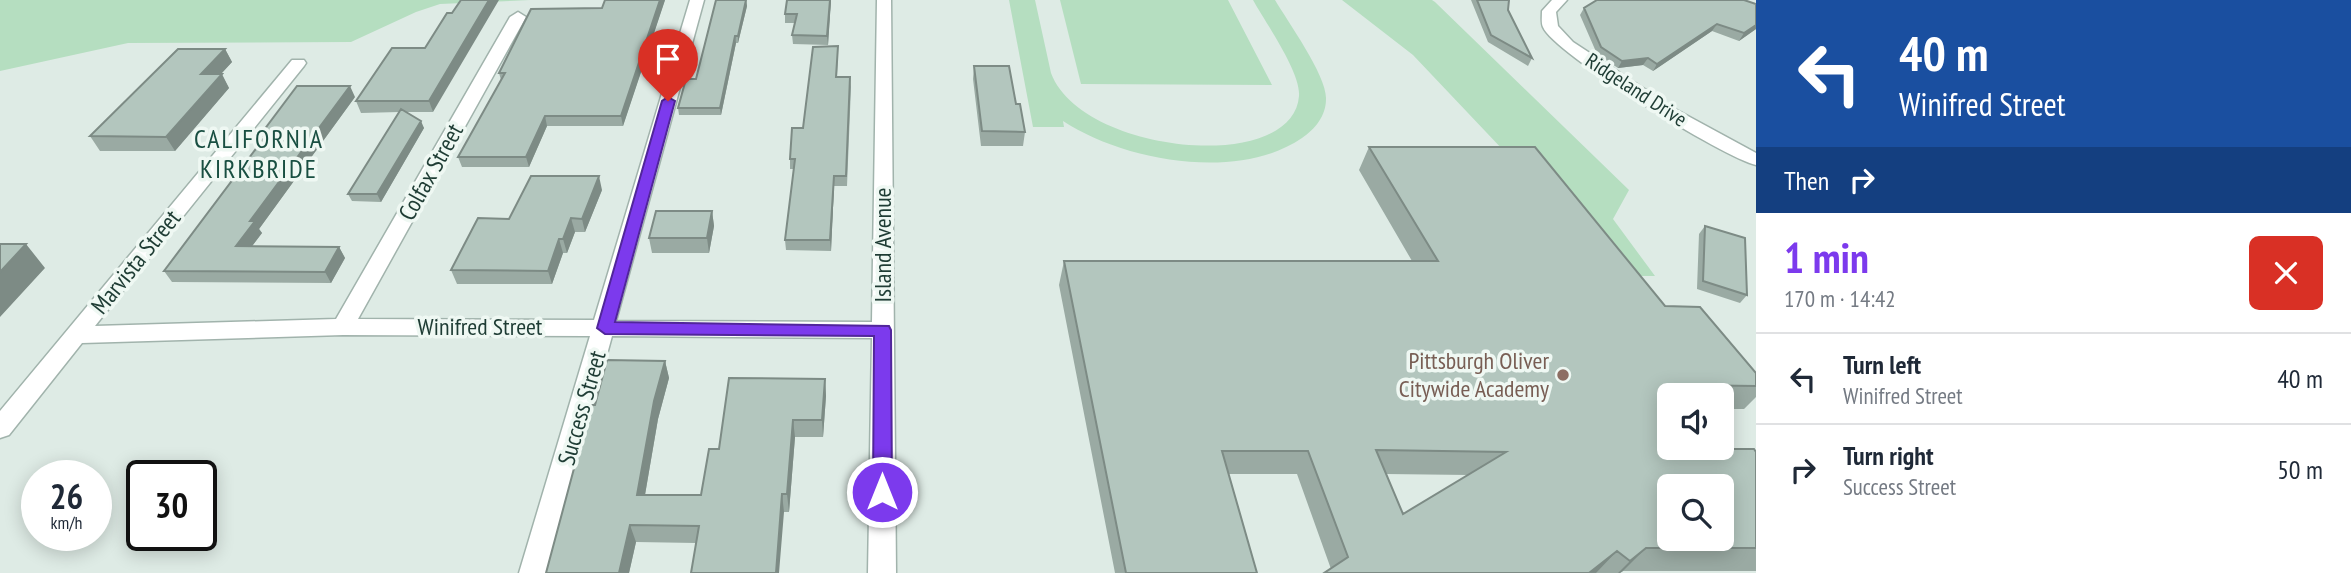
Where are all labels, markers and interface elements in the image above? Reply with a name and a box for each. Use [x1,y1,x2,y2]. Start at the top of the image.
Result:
text: 40 m [1899,21,1988,85]
icon: left [1784,28,1875,119]
pin [638,29,698,101]
icon: arrive [649,40,687,78]
street label: Ridgeland Drive [1580,47,1692,132]
text: Winifred Street [1899,83,2066,125]
street label: Colfax Street [391,117,470,226]
district label: CALIFORNIA KIRKBRIDE [194,122,324,185]
icon: right [1843,161,1881,199]
text: Then [1784,164,1829,197]
street label: Island Avenue [867,188,898,302]
street label: Marvista Street [84,203,187,320]
text: 1 min [1784,230,1869,285]
button: close [2249,236,2323,310]
text: 170 m · 14:42 [1784,284,1896,313]
street label: Winifred Street [418,311,543,342]
place label: Pittsburgh Oliver Citywide Academy [1399,345,1549,404]
street label: Success Street [550,347,613,469]
text: Turn left [1843,348,1921,381]
icon: left [1784,360,1822,398]
text: 40 m [2277,362,2323,395]
marker: Pittsburgh Oliver Citywide Academy [1555,367,1571,383]
text: Winifred Street [1843,381,1963,410]
map controls [1657,383,1734,551]
button: sound [1657,383,1734,460]
text: Turn right [1843,439,1934,472]
icon: right [1784,451,1822,489]
text: 50 m [2277,453,2323,486]
position arrow [845,455,919,529]
speed limit sign: 30 [126,460,217,551]
text: Success Street [1843,472,1956,501]
text: 26 [50,473,83,519]
button: search [1657,474,1734,551]
text: km/h [51,511,82,534]

